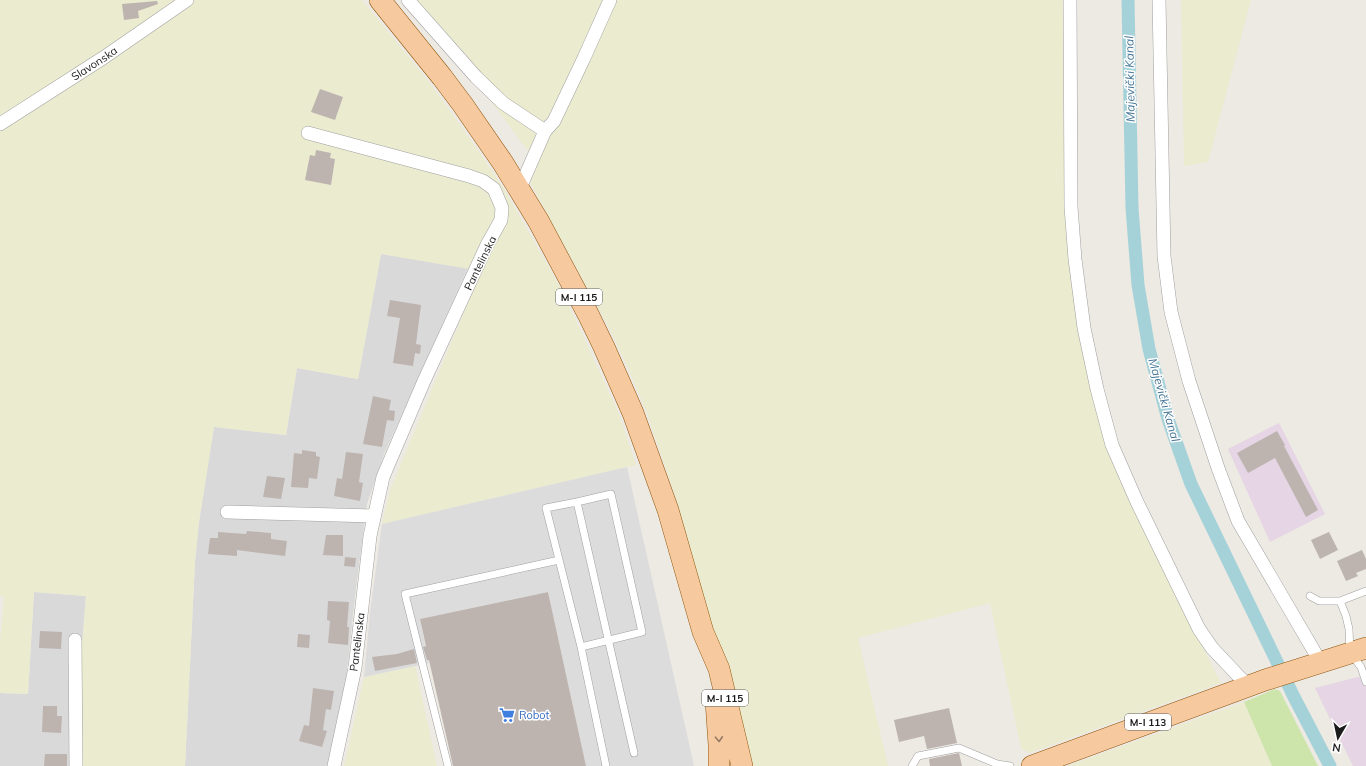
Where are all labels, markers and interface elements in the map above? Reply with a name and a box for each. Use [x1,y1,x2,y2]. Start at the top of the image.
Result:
water label: Majevički Kanal [1121,36,1138,122]
street label: Slavonska [69,43,120,84]
street label: Pantelinska [461,233,499,293]
road number: M-I 115 [556,289,602,305]
water label: Majevički Kanal [1145,356,1184,443]
street label: Pantelinska [346,612,368,672]
road number: M-I 115 [702,690,748,706]
supermarket icon: Robot [498,706,516,724]
place label: Robot [519,708,550,722]
road number: M-I 113 [1125,714,1171,730]
north arrow [1318,718,1358,758]
one-way arrow [714,736,723,742]
text: N [1331,740,1342,755]

